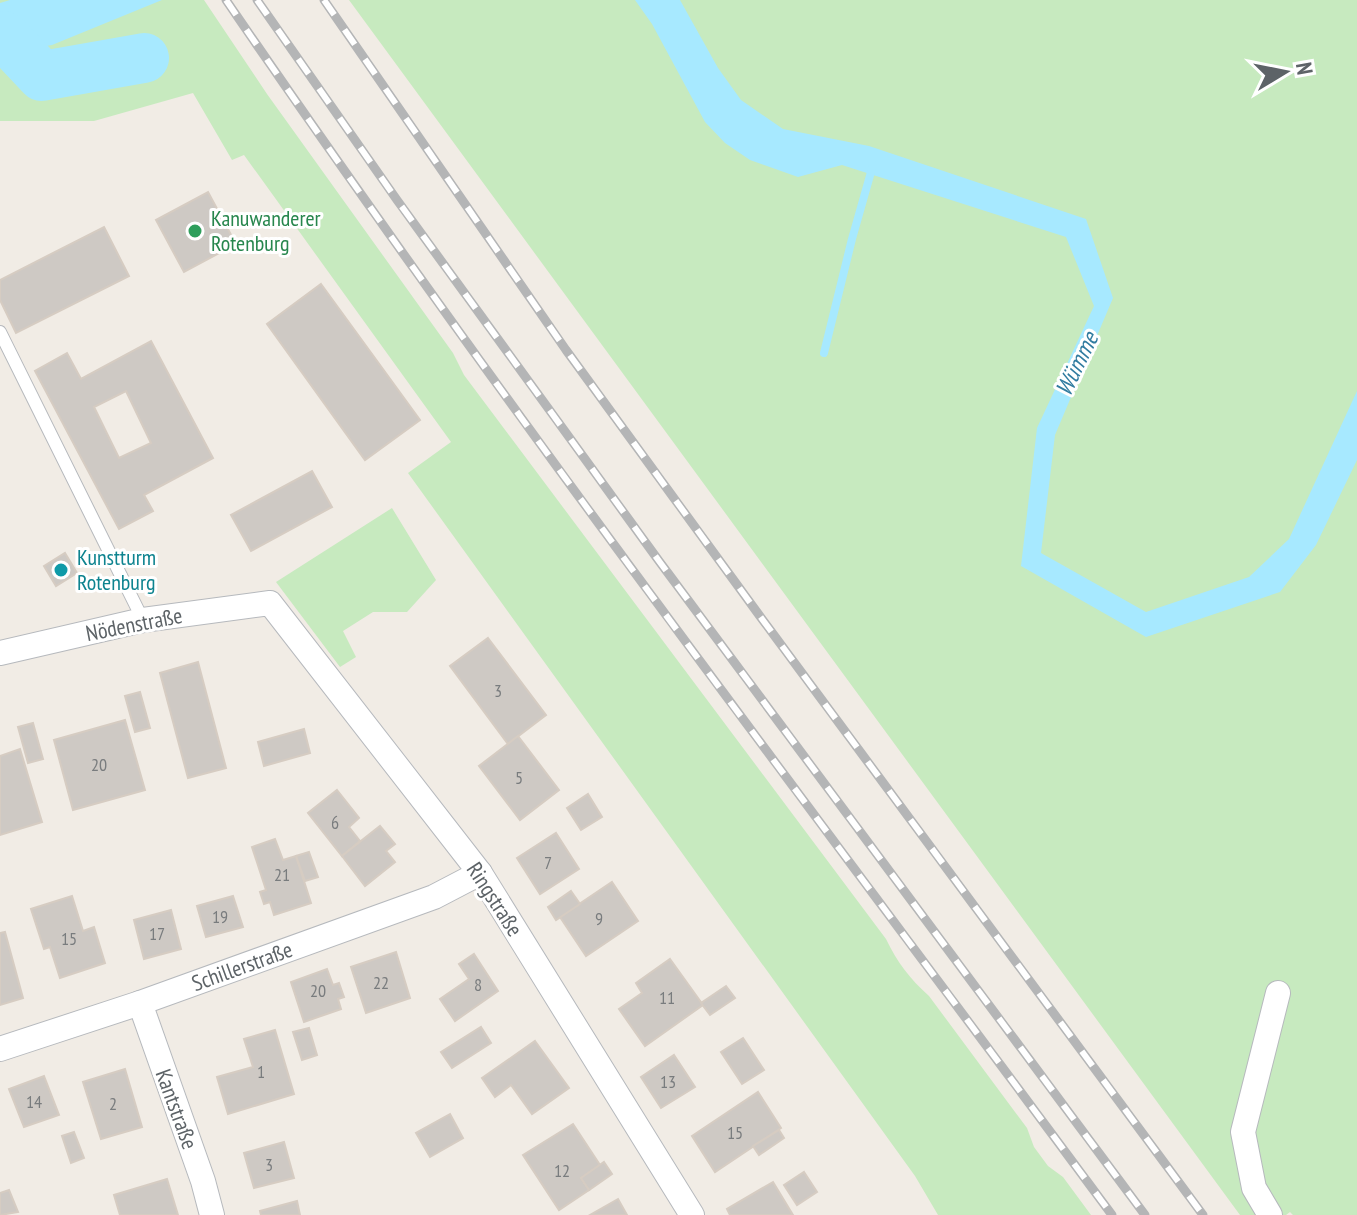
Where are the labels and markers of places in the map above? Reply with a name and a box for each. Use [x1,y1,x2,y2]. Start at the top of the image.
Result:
place label: Kanuwanderer Rotenburg [211,204,321,257]
marker: Kanuwanderer Rotenburg [186,222,204,240]
place label: Kunstturm Rotenburg [77,543,156,596]
marker: Kunstturm Rotenburg [52,561,70,579]

